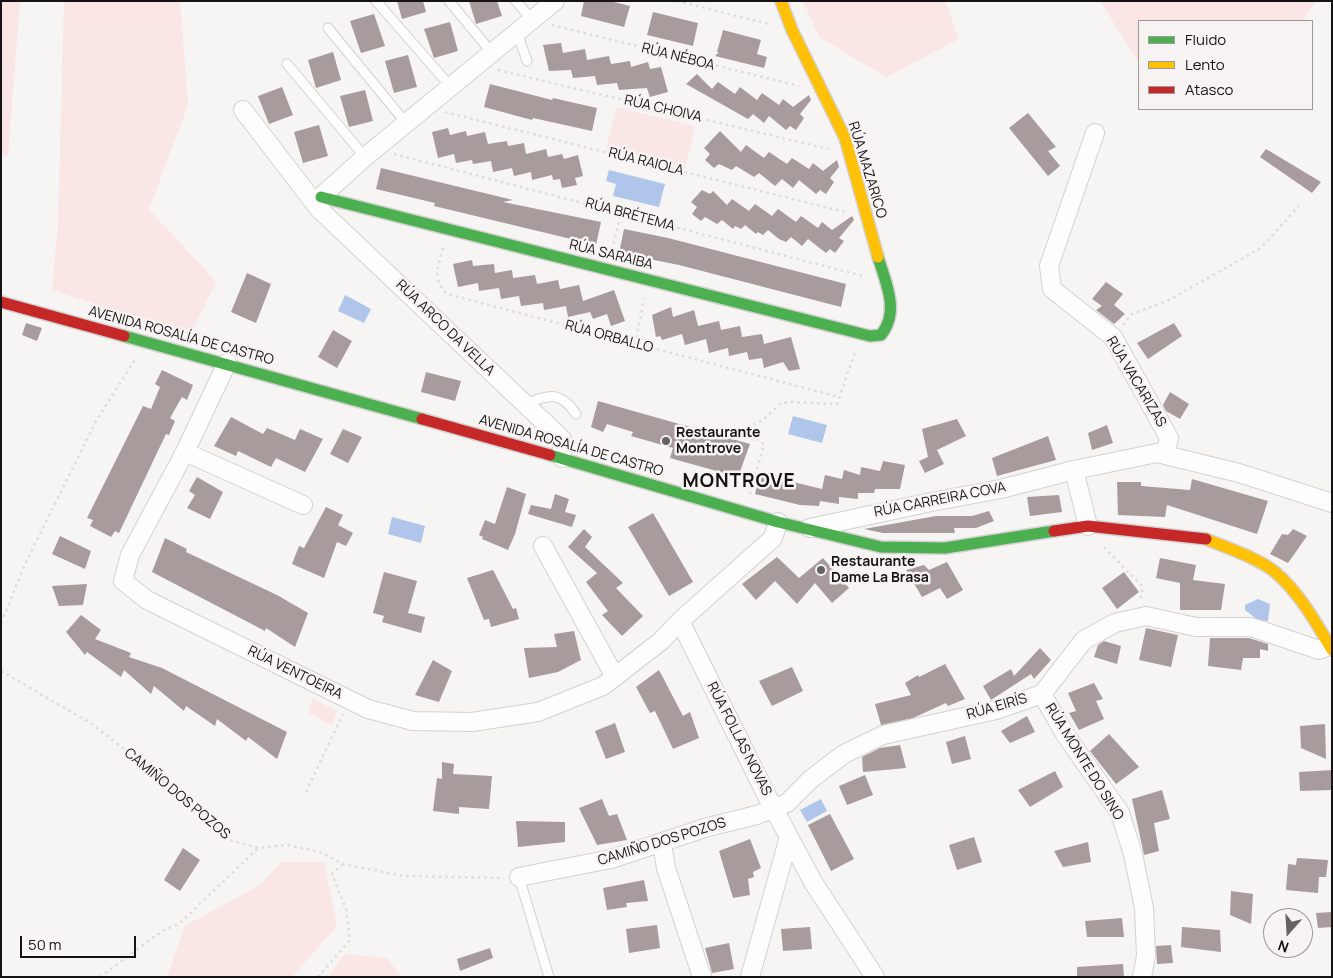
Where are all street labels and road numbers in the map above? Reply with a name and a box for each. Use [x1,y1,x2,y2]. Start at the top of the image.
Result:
street label: RÚA NÉBOA [640,40,716,74]
street label: RÚA CHOIVA [623,92,703,126]
street label: RÚA MAZARICO [844,120,890,220]
street label: RÚA RAIOLA [607,145,685,179]
street label: RÚA BRÉTEMA [583,195,677,235]
street label: RÚA SARAIBA [567,236,655,274]
street label: RÚA ARCO DA VELLA [392,277,498,379]
street label: AVENIDA ROSALÍA DE CASTRO [87,303,275,369]
street label: RÚA ORBALLO [563,317,655,357]
street label: RÚA VACARIZAS [1102,334,1170,430]
street label: AVENIDA ROSALÍA DE CASTRO [477,412,665,480]
street label: RÚA CARREIRA COVA [873,479,1007,521]
street label: RÚA VENTOEIRA [245,643,345,703]
street label: RÚA FOLLAS NOVAS [703,679,775,799]
street label: RÚA EIRÍS [965,690,1029,724]
street label: RÚA MONTE DO SINO [1041,701,1127,823]
street label: CAMIÑO DOS POZOS [121,745,233,843]
street label: CAMIÑO DOS POZOS [596,815,728,869]

